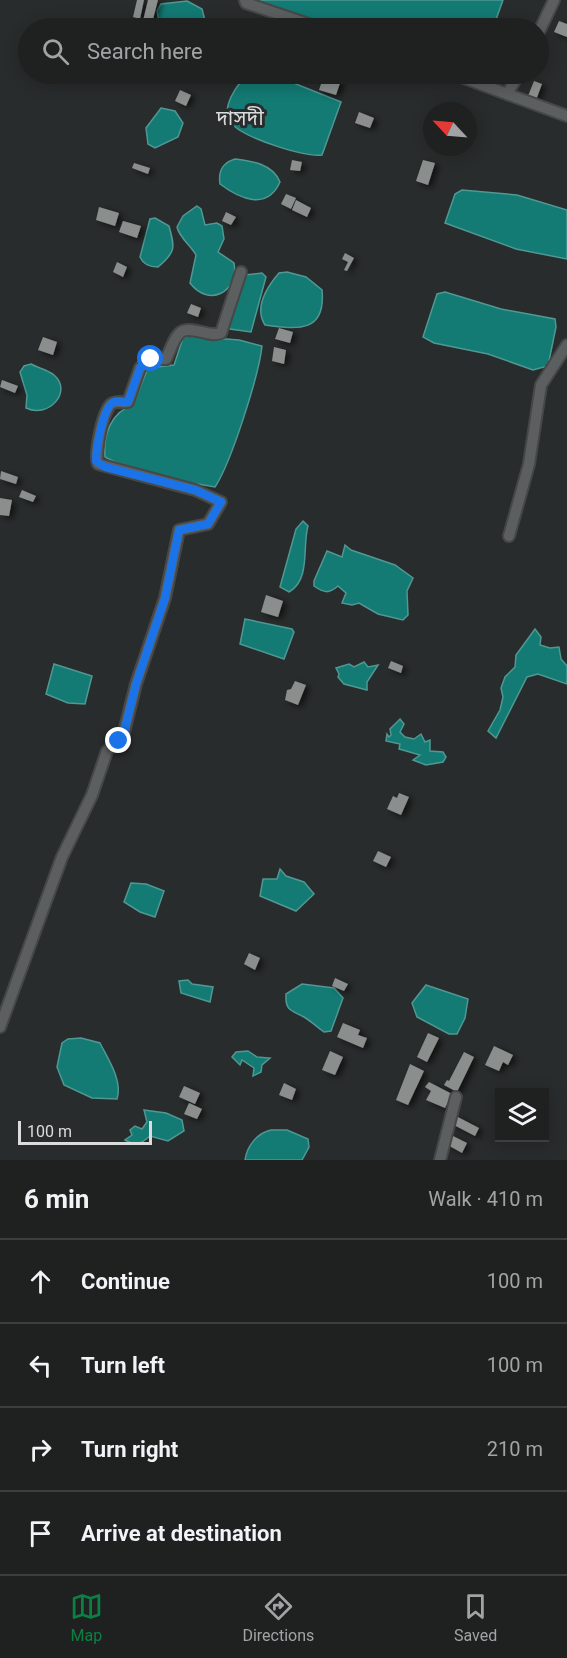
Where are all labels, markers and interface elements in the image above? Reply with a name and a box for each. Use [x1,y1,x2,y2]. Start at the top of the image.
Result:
search box [18,18,549,84]
icon: search [39,35,72,68]
text: Search here [87,39,203,64]
north arrow [423,102,477,156]
district label: দাসদী [215,106,264,130]
route start [137,345,163,371]
route end [105,727,131,753]
map controls [495,1088,549,1142]
button: layers [495,1088,549,1142]
scale bar [18,1118,152,1146]
text: 100 m [27,1122,72,1141]
text: 6 min [24,1184,89,1214]
text: Walk · 410 m [428,1187,543,1211]
icon: ahead [24,1265,57,1298]
text: Continue [81,1269,170,1294]
text: 100 m [487,1269,543,1293]
icon: left [24,1349,57,1382]
text: Turn left [81,1353,165,1378]
text: 100 m [487,1353,543,1377]
icon: right [24,1433,57,1466]
text: Turn right [81,1437,178,1462]
text: 210 m [487,1437,543,1461]
icon: arrive [24,1517,57,1550]
text: Arrive at destination [81,1521,282,1546]
tab: Map [70,1590,103,1645]
tab: Directions [242,1590,314,1645]
tab: Saved [454,1590,497,1645]

